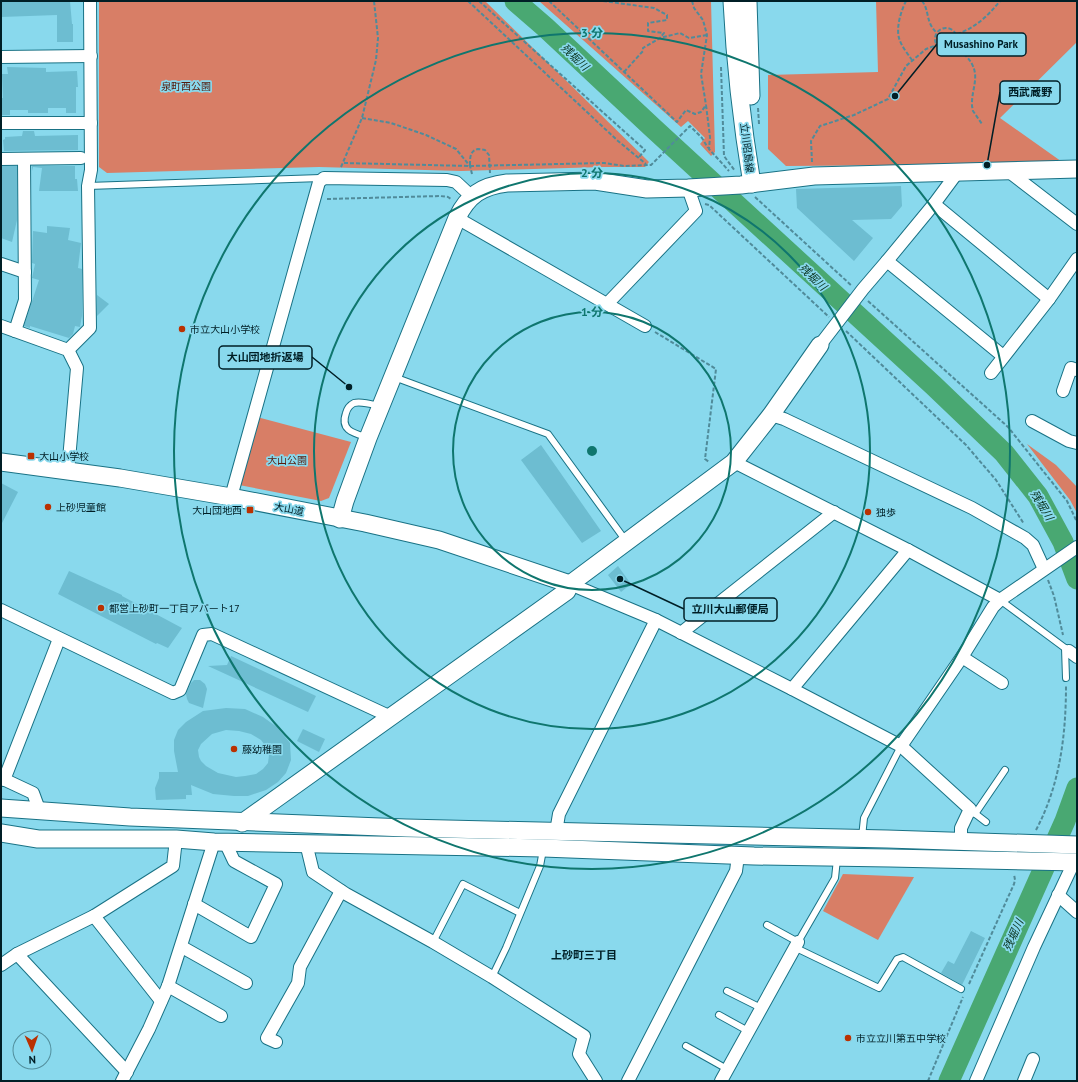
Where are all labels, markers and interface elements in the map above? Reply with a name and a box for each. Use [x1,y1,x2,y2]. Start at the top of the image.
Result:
text: 3 分 [581,25,603,40]
callout: Musashino Park [937,33,1026,56]
text: Musashino Park [944,37,1018,51]
water label: 残堀川 [558,41,593,74]
park label: 泉町西公園 [161,80,211,93]
callout: 西武蔵野 [1000,81,1060,104]
text: 西武蔵野 [1008,85,1053,99]
street label: 立川昭島線 [738,122,756,174]
text: 2 分 [581,165,603,180]
water label: 残堀川 [796,261,831,294]
text: 1 分 [581,304,603,319]
place label: 市立大山小学校 [190,323,260,336]
marker: 市立大山小学校 [177,324,187,334]
callout: 大山団地折返場 [219,346,312,369]
text: 大山団地折返場 [227,350,304,364]
centre of rings [585,444,599,458]
place label: 大山小学校 [39,450,89,463]
marker: 大山小学校 [26,451,36,461]
park label: 大山公園 [267,454,307,467]
water label: 残堀川 [1028,487,1057,524]
street label: 大山道 [273,500,305,518]
place label: 上砂児童館 [56,501,106,514]
marker: 上砂児童館 [43,502,53,512]
place label: 大山団地西 [192,504,242,517]
marker: 大山団地西 [245,505,255,515]
place label: 独歩 [876,506,896,519]
marker: 独歩 [863,507,873,517]
callout: 立川大山郵便局 [684,598,777,621]
place label: 都営上砂町一丁目アパート17 [109,602,240,615]
text: 立川大山郵便局 [692,602,769,616]
marker: 都営上砂町一丁目アパート17 [96,603,106,613]
place label: 藤幼稚園 [242,743,282,756]
marker: 藤幼稚園 [229,744,239,754]
water label: 残堀川 [1000,916,1027,953]
district label: 上砂町三丁目 [551,948,617,962]
north arrow [12,1030,52,1070]
place label: 市立立川第五中学校 [856,1032,946,1045]
marker: 市立立川第五中学校 [843,1033,853,1043]
text: N [28,1053,36,1067]

